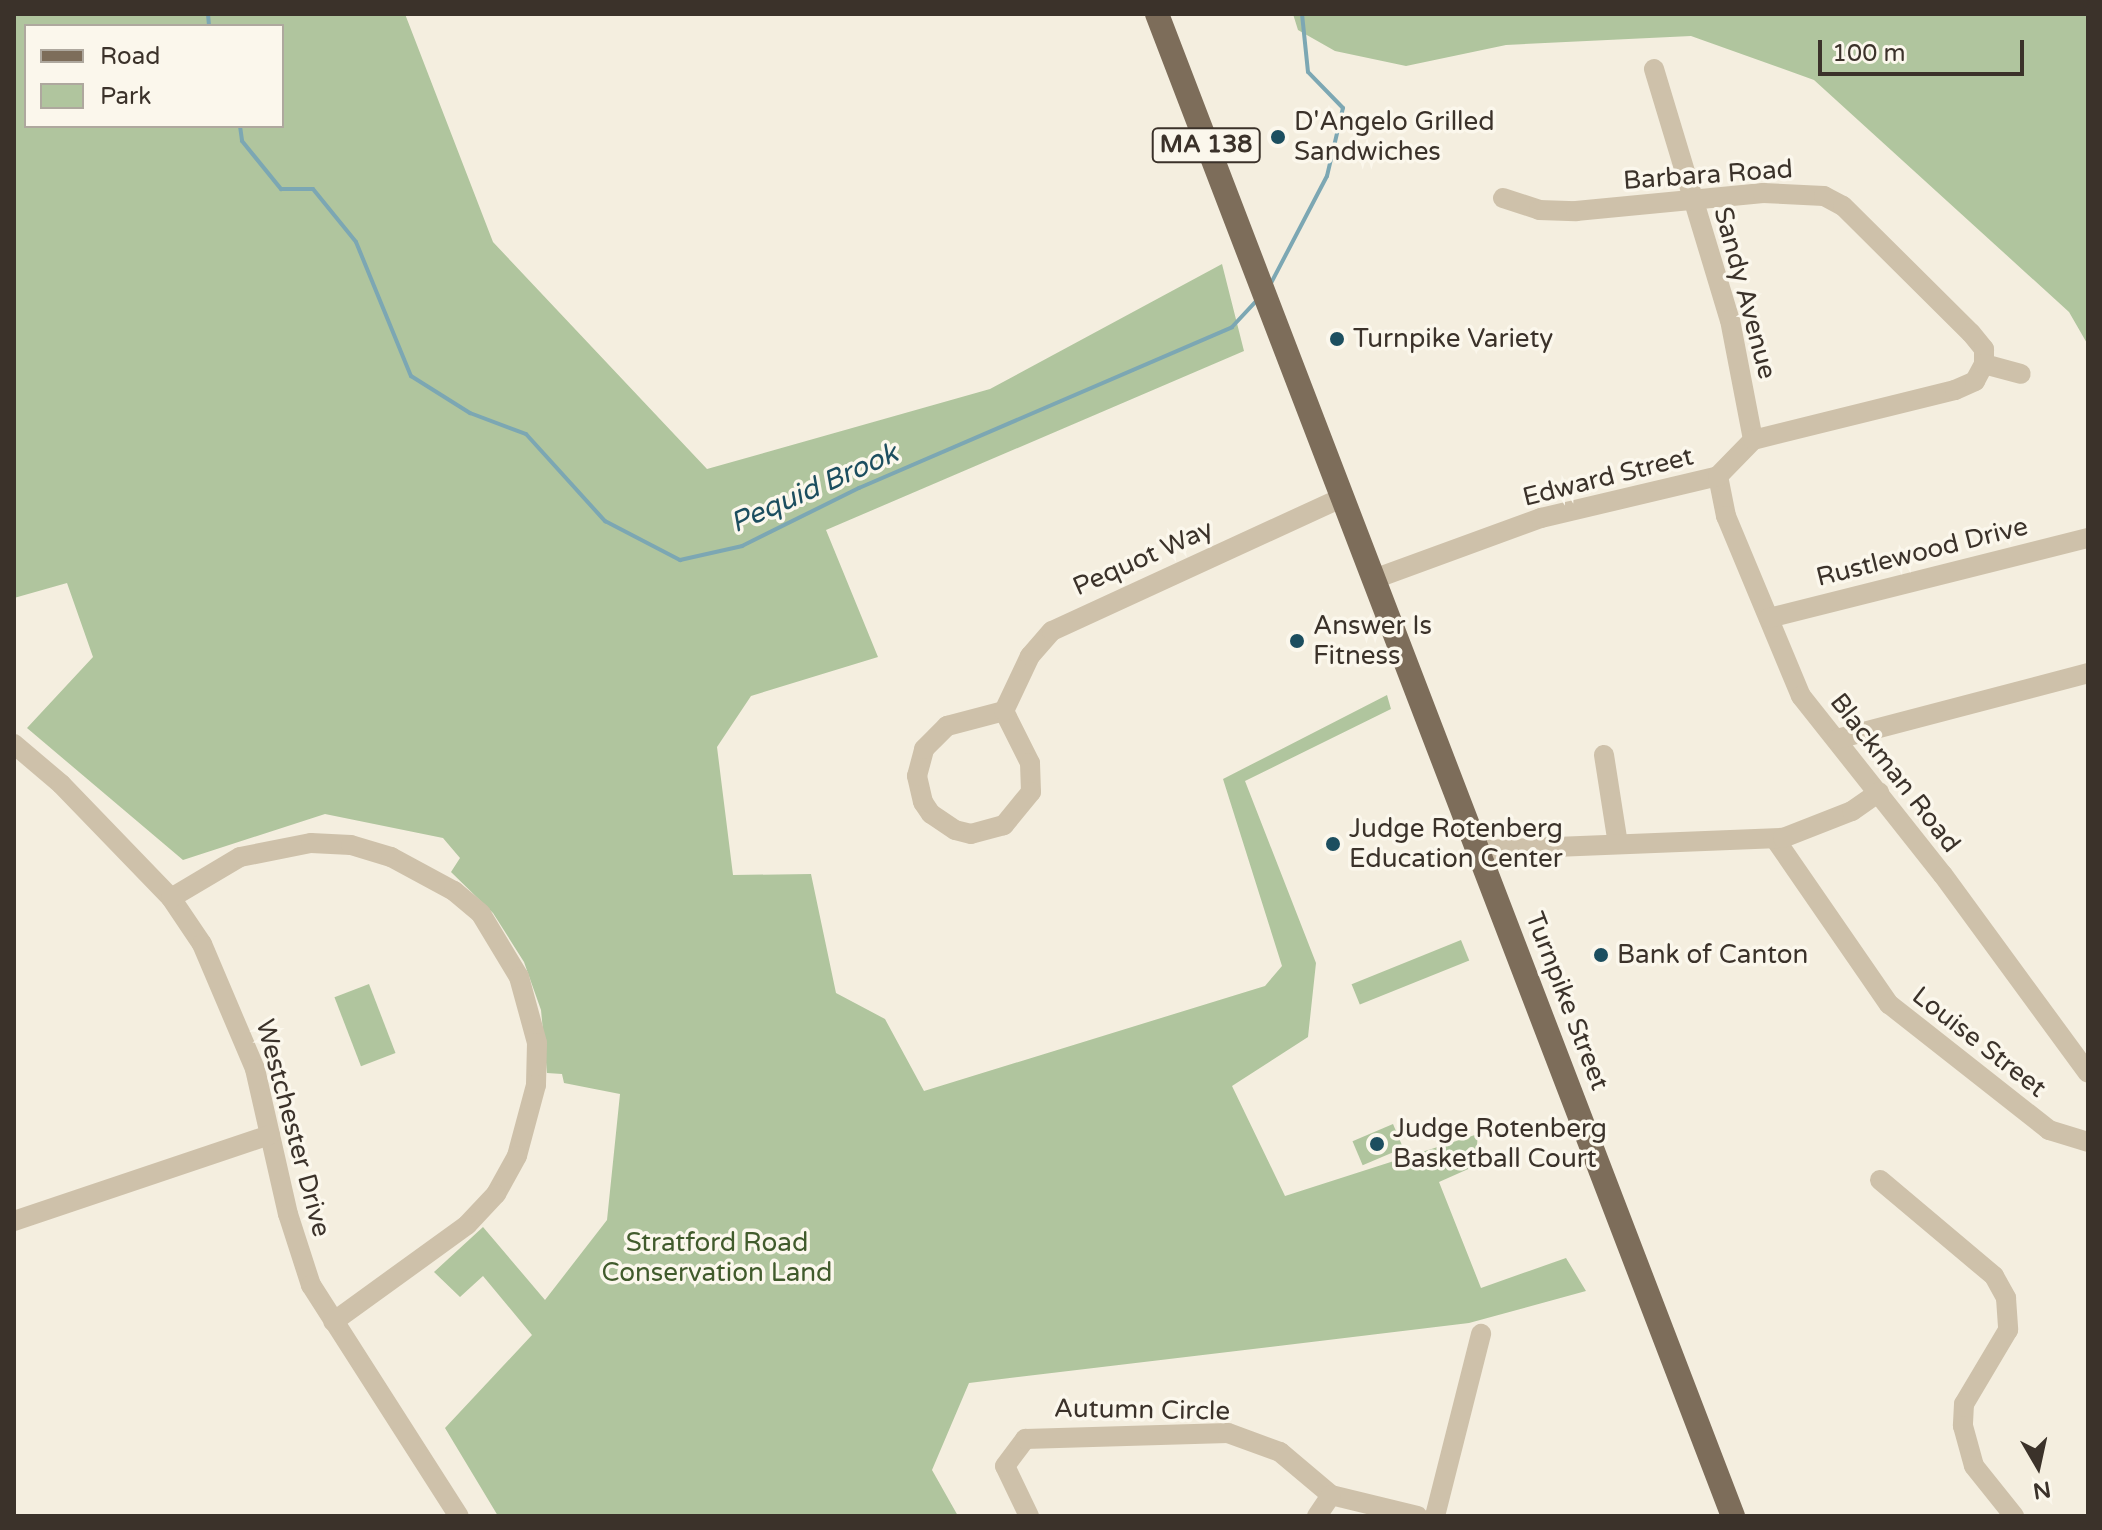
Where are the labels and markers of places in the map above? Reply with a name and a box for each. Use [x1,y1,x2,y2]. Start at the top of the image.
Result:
place label: D'Angelo Grilled Sandwiches [1294,106,1495,168]
marker: D'Angelo Grilled Sandwiches [1269,128,1287,146]
place label: Turnpike Variety [1353,323,1553,355]
marker: Turnpike Variety [1328,330,1346,348]
place label: Answer Is Fitness [1313,610,1432,672]
marker: Answer Is Fitness [1288,632,1306,650]
place label: Judge Rotenberg Education Center [1349,813,1563,874]
marker: Judge Rotenberg Education Center [1324,835,1342,853]
place label: Bank of Canton [1617,939,1808,971]
marker: Bank of Canton [1592,946,1610,964]
place label: Judge Rotenberg Basketball Court [1393,1113,1607,1174]
marker: Judge Rotenberg Basketball Court [1368,1135,1386,1153]

